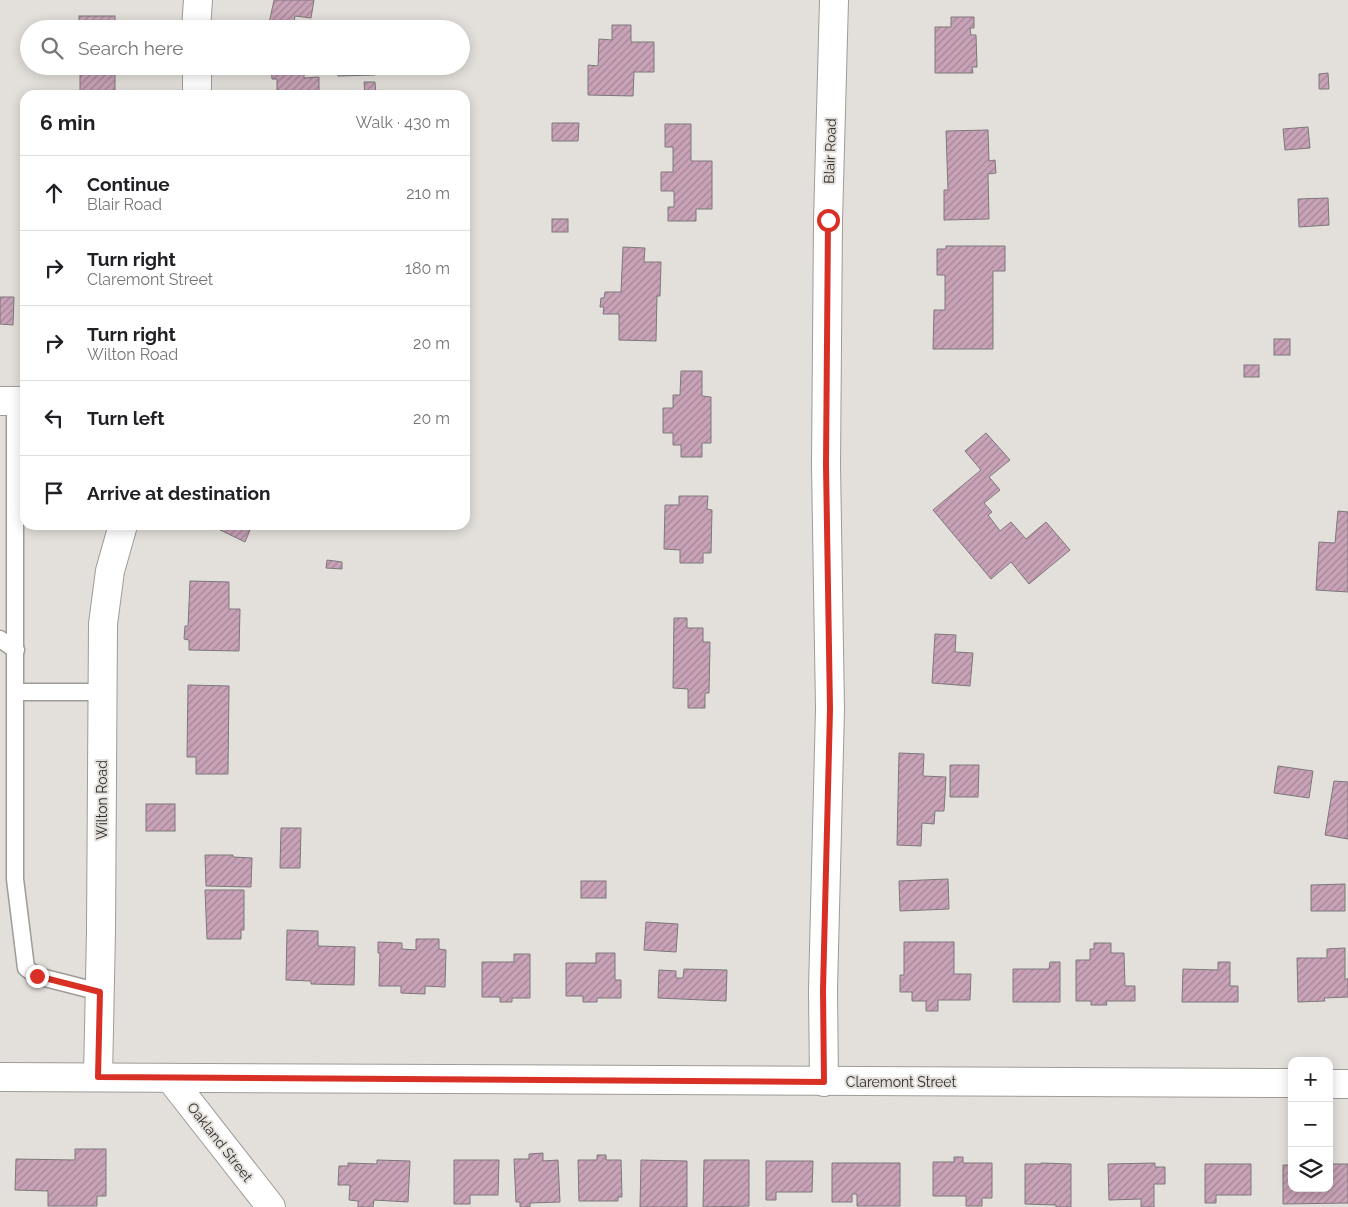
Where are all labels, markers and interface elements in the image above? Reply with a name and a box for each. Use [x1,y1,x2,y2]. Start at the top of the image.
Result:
search box [20,20,470,75]
icon: search [38,34,66,62]
text: Search here [78,37,184,59]
text: 6 min [40,110,95,135]
text: Walk · 430 m [356,113,450,132]
street label: Blair Road [821,118,839,184]
text: Continue [87,173,170,195]
icon: ahead [40,179,68,207]
text: 210 m [406,184,450,203]
text: Blair Road [87,195,162,214]
route start [817,209,840,232]
text: Turn right [87,248,176,270]
icon: right [40,254,68,282]
text: 180 m [405,259,450,278]
text: Claremont Street [87,270,213,289]
text: Turn right [87,323,176,345]
icon: right [40,329,68,357]
text: 20 m [413,334,450,353]
text: Wilton Road [87,345,178,364]
icon: left [40,404,68,432]
text: Turn left [87,407,164,429]
text: 20 m [413,409,450,428]
icon: arrive [40,479,68,507]
text: Arrive at destination [87,482,271,504]
street label: Wilton Road [94,760,110,840]
route end [26,965,49,988]
map controls [1288,1057,1333,1192]
button: + [1288,1057,1333,1102]
street label: Claremont Street [846,1074,956,1090]
street label: Oakland Street [184,1099,256,1185]
button: − [1288,1102,1333,1147]
button: layers [1288,1147,1333,1192]

